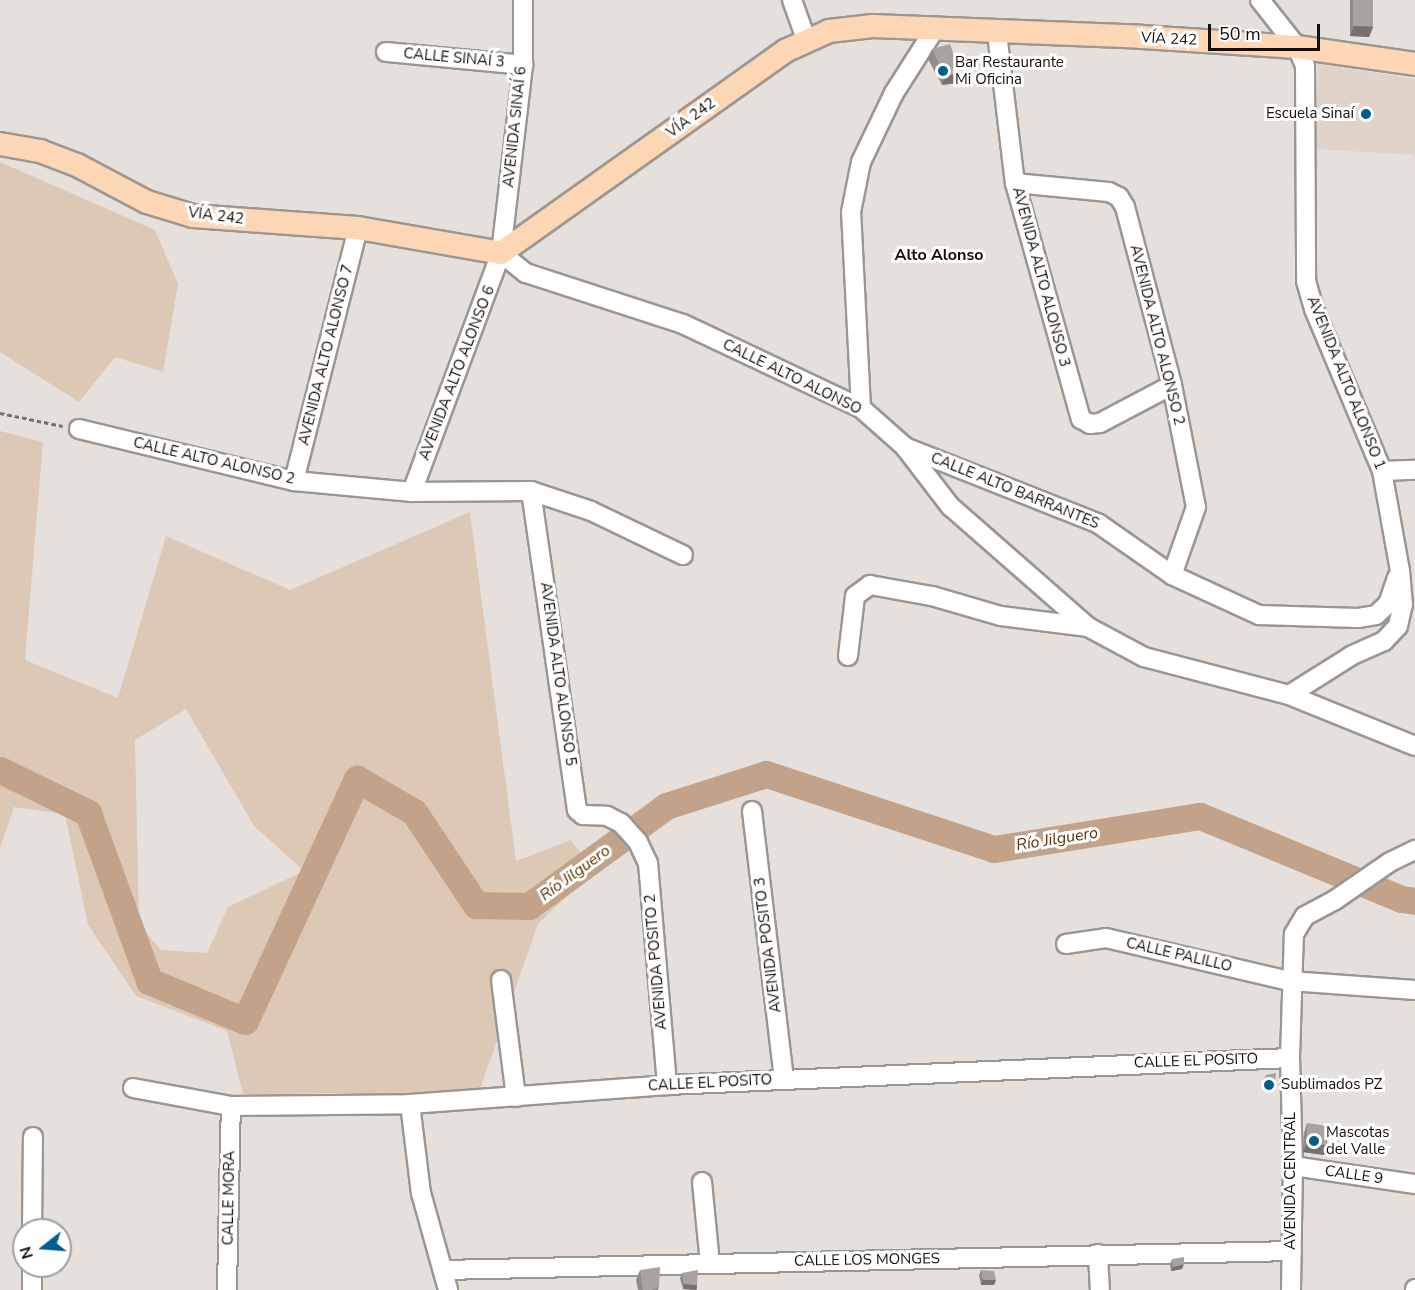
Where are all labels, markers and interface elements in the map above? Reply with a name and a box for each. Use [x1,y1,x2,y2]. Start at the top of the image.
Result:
scale bar [1211,12,1324,50]
text: 50 m [1219,22,1261,46]
street label: VÍA 242 [1141,29,1197,49]
street label: CALLE SINAÍ 3 [403,45,505,71]
place label: Bar Restaurante Mi Oficina [955,53,1064,88]
marker: Bar Restaurante Mi Oficina [936,64,950,78]
street label: AVENIDA SINAÍ 6 [500,66,530,188]
street label: VÍA 242 [663,94,719,142]
place label: Escuela Sinaí [1266,105,1354,123]
marker: Escuela Sinaí [1359,107,1373,121]
street label: AVENIDA ALTO ALONSO 3 [1008,185,1074,369]
street label: VÍA 242 [187,204,245,228]
street label: AVENIDA ALTO ALONSO 2 [1126,243,1188,427]
district label: Alto Alonso [895,245,983,265]
street label: AVENIDA ALTO ALONSO 7 [295,263,357,447]
street label: AVENIDA ALTO ALONSO 6 [415,283,499,463]
street label: AVENIDA ALTO ALONSO 1 [1303,294,1389,472]
street label: CALLE ALTO ALONSO [720,336,864,418]
street label: CALLE ALTO ALONSO 2 [131,434,297,488]
street label: CALLE ALTO BARRANTES [928,449,1102,533]
street label: AVENIDA ALTO ALONSO 5 [536,581,580,767]
water label: Río Jilguero [1015,823,1099,855]
water label: Río Jilguero [536,841,614,905]
street label: AVENIDA POSITO 3 [751,876,785,1014]
street label: AVENIDA POSITO 2 [641,893,671,1031]
street label: CALLE PALILLO [1124,934,1234,976]
street label: CALLE EL POSITO [1134,1050,1258,1072]
street label: CALLE EL POSITO [648,1071,772,1095]
place label: Sublimados PZ [1281,1076,1382,1094]
marker: Sublimados PZ [1262,1078,1276,1092]
street label: AVENIDA CENTRAL [1282,1112,1300,1250]
place label: Mascotas del Valle [1326,1123,1389,1158]
marker: Mascotas del Valle [1307,1134,1321,1148]
street label: CALLE MORA [219,1150,239,1246]
street label: CALLE 9 [1324,1162,1384,1188]
north arrow [12,1218,72,1278]
text: N [14,1244,39,1262]
street label: CALLE LOS MONGES [794,1250,940,1270]

